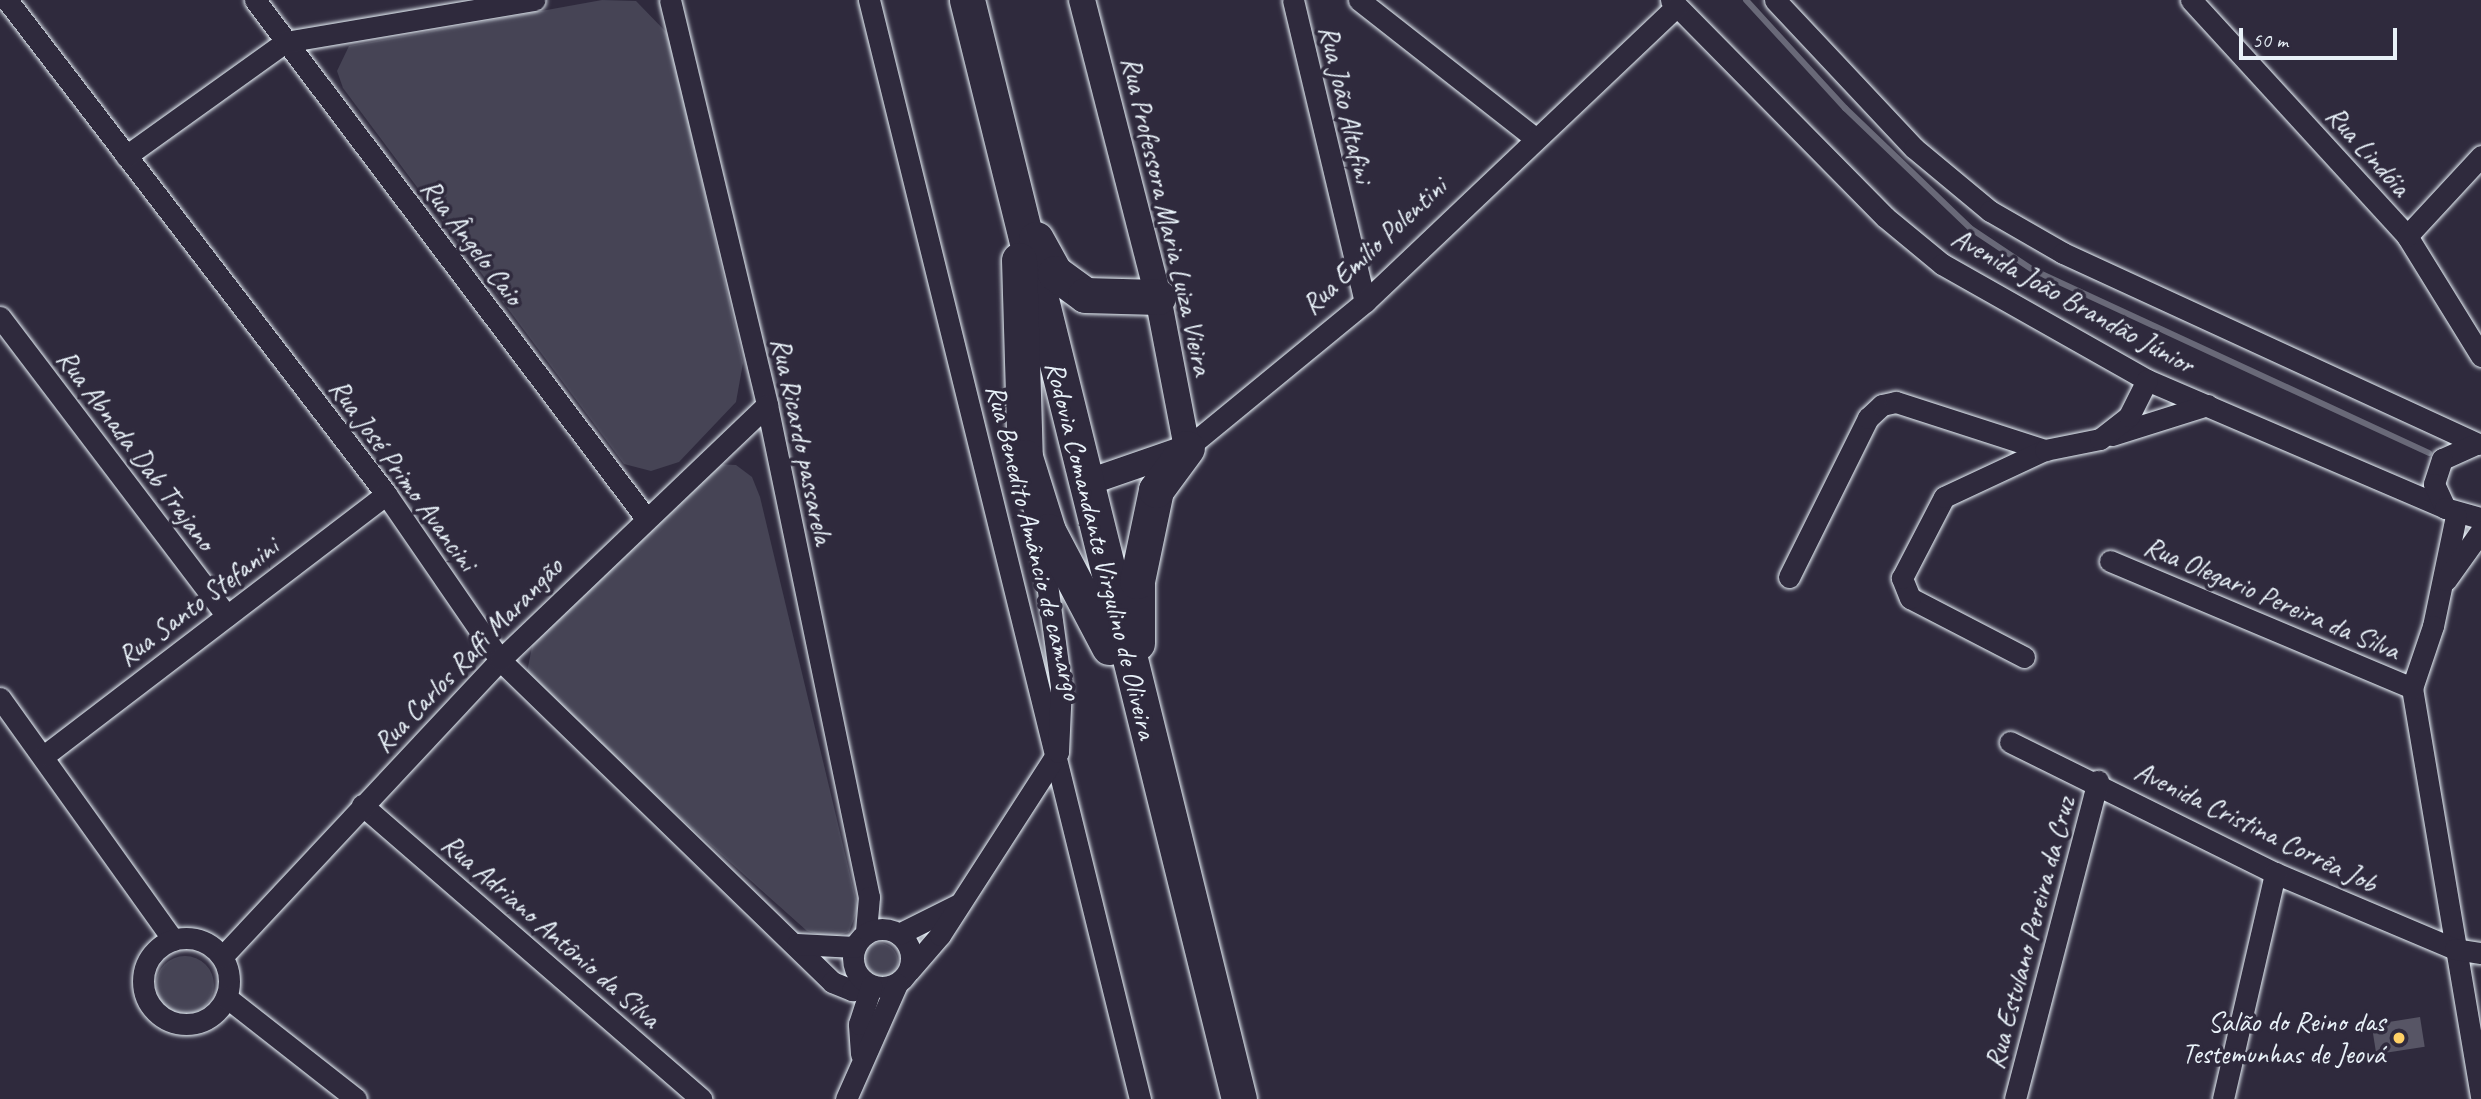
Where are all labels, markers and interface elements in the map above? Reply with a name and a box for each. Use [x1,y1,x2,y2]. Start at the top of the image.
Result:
scale bar [2243,14,2400,58]
street label: Rua João Altafini [1312,22,1380,186]
text: 50 m [2252,27,2288,53]
street label: Rua Professora Maria Luiza Vieira [1114,54,1220,378]
street label: Rua Lindóia [2319,99,2417,203]
street label: Rua Emílio Polentini [1295,170,1453,322]
street label: Rua Ângelo Caio [413,172,531,312]
street label: Avenida João Brandão Júnior [1946,220,2200,382]
street label: Rua Ricardo passarela [764,334,840,548]
street label: Rua Abnada Dab Trajano [50,343,222,557]
street label: Rodovia Comandante Virgulino de Oliveira [1038,358,1164,742]
street label: Rua José Primo Avancini [322,372,484,578]
street label: Rua Benedito Amâncio de camargo [979,381,1089,703]
street label: Rua Olegario Pereira da Silva [2139,529,2405,667]
street label: Rua Santo Stefanini [110,530,286,674]
street label: Rua Carlos Raffi Marangão [366,550,570,760]
street label: Avenida Cristina Corrêa Job [2130,754,2382,900]
street label: Rua Estulano Pereira da Cruz [1978,794,2082,1072]
street label: Rua Adriano Antônio da Silva [435,827,667,1035]
place label: Salão do Reino das Testemunhas de Jeová [2182,1005,2385,1071]
marker: Salão do Reino das Testemunhas de Jeová [2391,1030,2407,1046]

